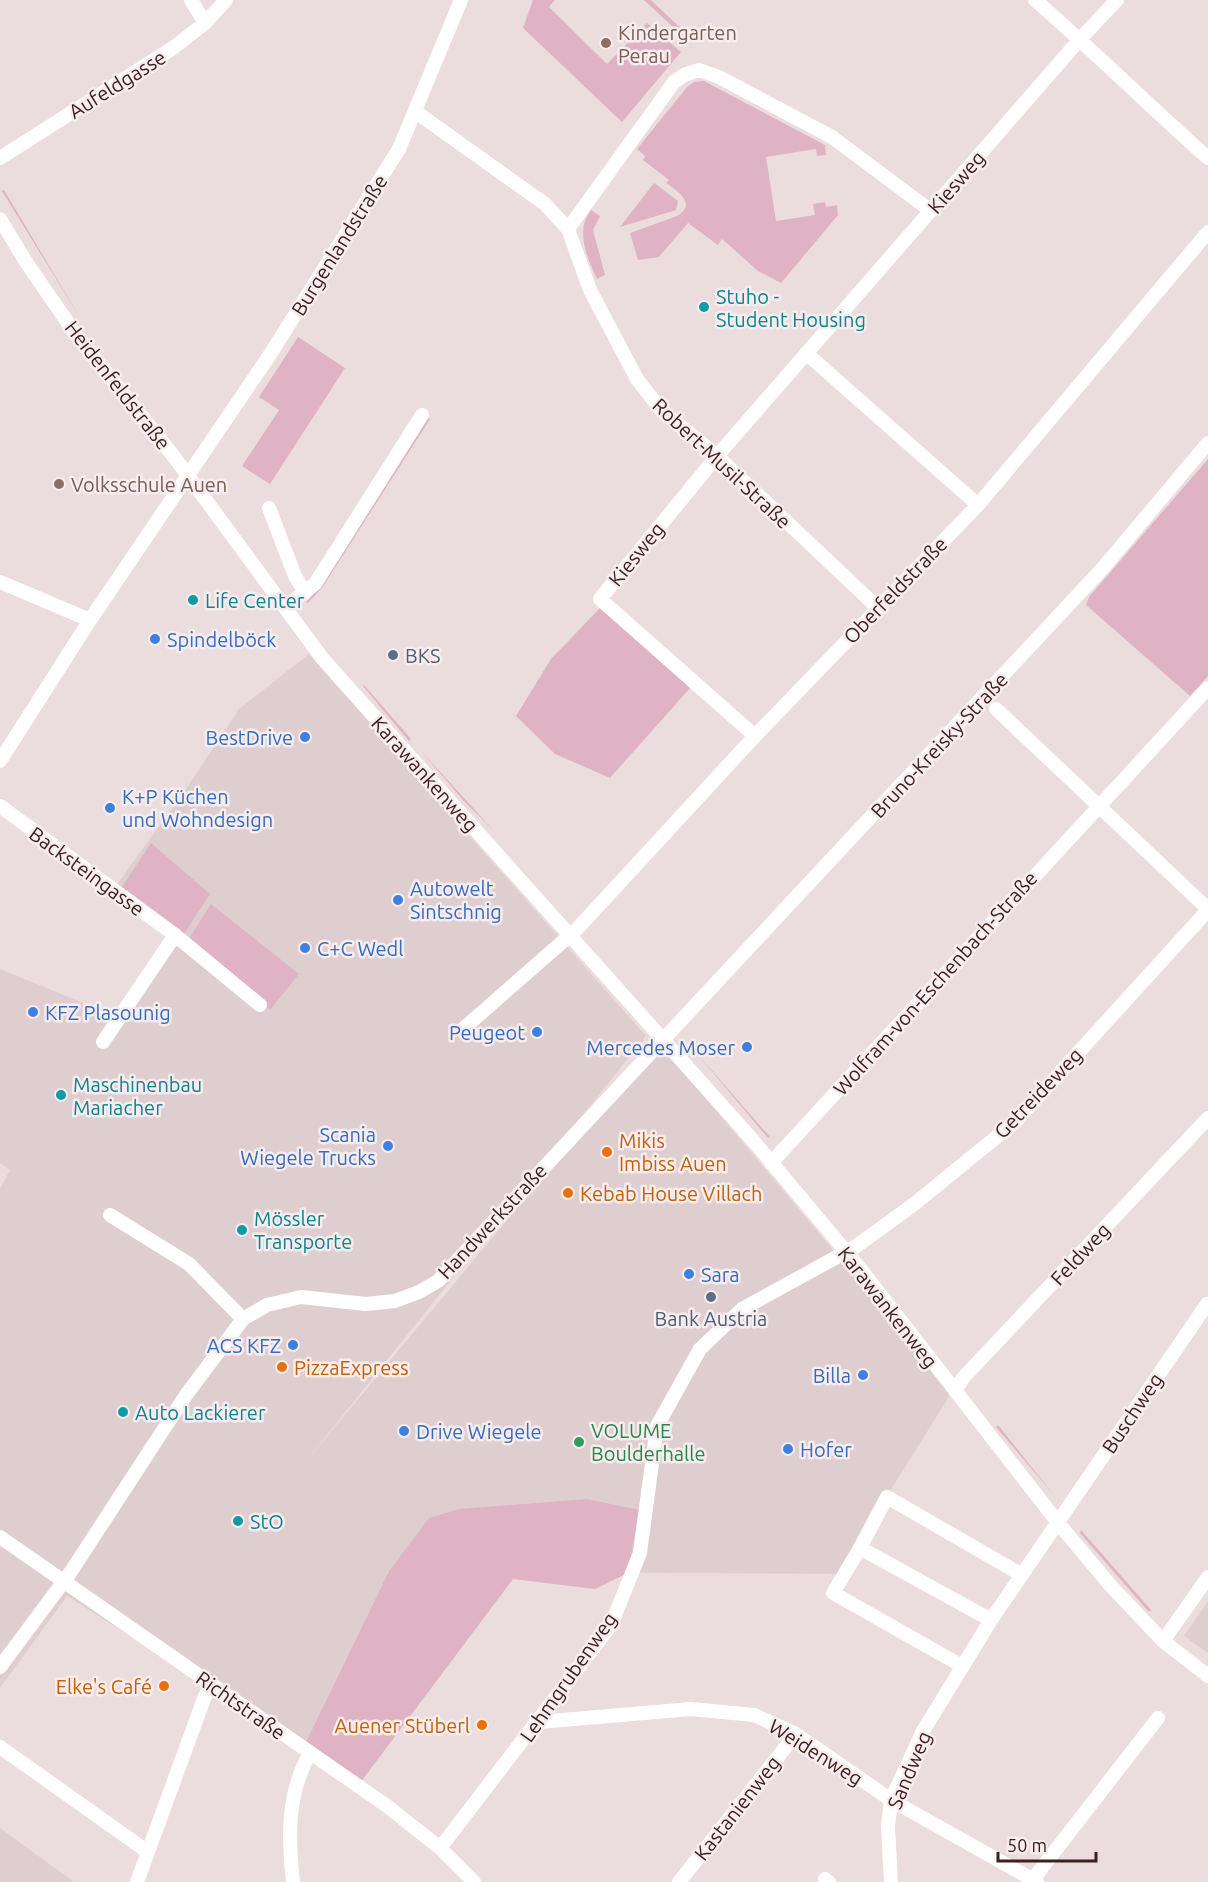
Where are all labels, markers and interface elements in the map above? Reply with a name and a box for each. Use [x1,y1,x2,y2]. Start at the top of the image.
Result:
place label: Kindergarten Perau [618,21,737,67]
marker: Kindergarten Perau [599,36,613,50]
street label: Aufeldgasse [64,45,170,123]
street label: Kiesweg [923,146,989,218]
street label: Burgenlandstraße [286,170,392,320]
place label: Stuho - Student Housing [716,285,866,331]
marker: Stuho - Student Housing [697,300,711,314]
street label: Heidenfeldstraße [61,316,175,454]
street label: Robert-Musil-Straße [648,393,796,533]
place label: Volksschule Auen [71,473,227,496]
marker: Volksschule Auen [52,477,66,491]
street label: Kiesweg [603,518,669,590]
street label: Oberfeldstraße [838,532,952,648]
place label: Life Center [205,589,305,612]
marker: Life Center [186,593,200,607]
place label: Spindelböck [167,628,276,651]
marker: Spindelböck [148,632,162,646]
place label: BKS [405,644,440,667]
marker: BKS [386,648,400,662]
street label: Bruno-Kreisky-Straße [866,668,1012,822]
street label: Karawankenweg [367,711,483,837]
place label: BestDrive [205,726,293,749]
marker: BestDrive [298,730,312,744]
place label: K+P Küchen und Wohndesign [122,785,273,831]
marker: K+P Küchen und Wohndesign [103,801,117,815]
street label: Backsteingasse [25,822,149,920]
street label: Wolfram-von-Eschenbach-Straße [828,866,1042,1100]
place label: Autowelt Sintschnig [410,877,502,923]
marker: Autowelt Sintschnig [391,893,405,907]
place label: C+C Wedl [317,937,404,960]
marker: C+C Wedl [298,941,312,955]
place label: KFZ Plasounig [45,1001,171,1024]
marker: KFZ Plasounig [26,1005,40,1019]
place label: Peugeot [449,1021,525,1044]
marker: Peugeot [530,1025,544,1039]
place label: Mercedes Moser [586,1036,735,1059]
marker: Mercedes Moser [740,1040,754,1054]
street label: Getreideweg [989,1043,1087,1143]
place label: Maschinenbau Mariacher [73,1073,202,1119]
marker: Maschinenbau Mariacher [54,1088,68,1102]
place label: Scania Wiegele Trucks [240,1123,376,1169]
place label: Mikis Imbiss Auen [619,1129,727,1175]
marker: Scania Wiegele Trucks [381,1139,395,1153]
marker: Mikis Imbiss Auen [600,1145,614,1159]
street label: Handwerkstraße [433,1159,551,1283]
place label: Kebab House Villach [580,1182,762,1205]
marker: Kebab House Villach [561,1186,575,1200]
place label: Mössler Transporte [254,1207,352,1253]
street label: Feldweg [1045,1218,1115,1290]
marker: Mössler Transporte [235,1223,249,1237]
street label: Karawankenweg [833,1242,943,1372]
place label: Sara [701,1263,740,1286]
marker: Sara [682,1267,696,1281]
marker: Bank Austria [704,1290,718,1304]
place label: Bank Austria [655,1307,767,1330]
place label: ACS KFZ [207,1334,281,1357]
marker: ACS KFZ [286,1338,300,1352]
place label: PizzaExpress [294,1356,409,1379]
marker: PizzaExpress [275,1360,289,1374]
place label: Billa [813,1364,851,1387]
marker: Billa [856,1368,870,1382]
street label: Buschweg [1097,1369,1167,1457]
place label: Auto Lackierer [135,1401,266,1424]
marker: Auto Lackierer [116,1405,130,1419]
place label: VOLUME Boulderhalle [591,1419,706,1465]
place label: Drive Wiegele [416,1420,541,1443]
marker: Drive Wiegele [397,1424,411,1438]
marker: VOLUME Boulderhalle [572,1435,586,1449]
place label: Hofer [800,1438,852,1461]
marker: Hofer [781,1442,795,1456]
place label: StO [250,1510,284,1533]
marker: StO [231,1514,245,1528]
street label: Lehmgrubenweg [515,1608,621,1746]
street label: Richtstraße [192,1666,290,1744]
place label: Elke's Café [56,1675,152,1698]
marker: Elke's Café [157,1679,171,1693]
place label: Auener Stüberl [335,1714,470,1737]
street label: Weidenweg [765,1714,867,1790]
marker: Auener Stüberl [475,1718,489,1732]
street label: Sandweg [882,1728,936,1812]
street label: Kastanienweg [689,1751,785,1865]
scale bar [998,1825,1096,1863]
text: 50 m [1007,1835,1047,1855]

